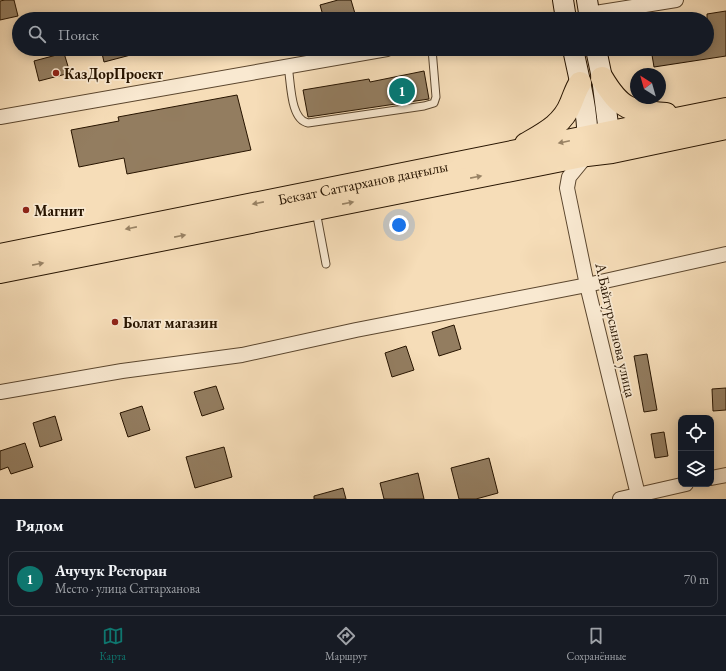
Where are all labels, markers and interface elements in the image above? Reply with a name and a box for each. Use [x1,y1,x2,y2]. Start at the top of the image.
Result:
search box [12,12,714,56]
icon: search [26,23,48,45]
text: Поиск [58,25,99,44]
place label: КазДорПроект [64,64,163,83]
marker: КазДорПроект [51,68,61,78]
north arrow [630,68,666,104]
pin: 1 [389,76,415,106]
one-way arrow [558,139,571,145]
street label: Бекзат Саттарханов даңғылы [276,156,450,208]
one-way arrow [470,174,482,180]
one-way arrow [342,199,354,205]
one-way arrow [252,200,265,206]
place label: Магнит [34,201,84,220]
marker: Магнит [21,205,31,215]
your location [389,215,409,235]
one-way arrow [125,225,137,231]
one-way arrow [173,233,186,239]
street label: А.Байтурсынова улица [591,260,641,399]
one-way arrow [32,261,44,267]
place label: Болат магазин [123,313,218,332]
marker: Болат магазин [110,317,120,327]
map controls [678,415,714,487]
button: locate [678,415,714,451]
button: layers [678,451,714,487]
text: Рядом [16,514,64,536]
text: Ачучук Ресторан [55,561,167,580]
text: 1 [27,571,33,588]
text: 70 m [684,571,709,588]
text: Место · улица Саттарханова [55,580,200,597]
tab: Карта [100,625,126,663]
tab: Маршрут [325,625,367,663]
tab: Сохранённые [566,625,626,663]

